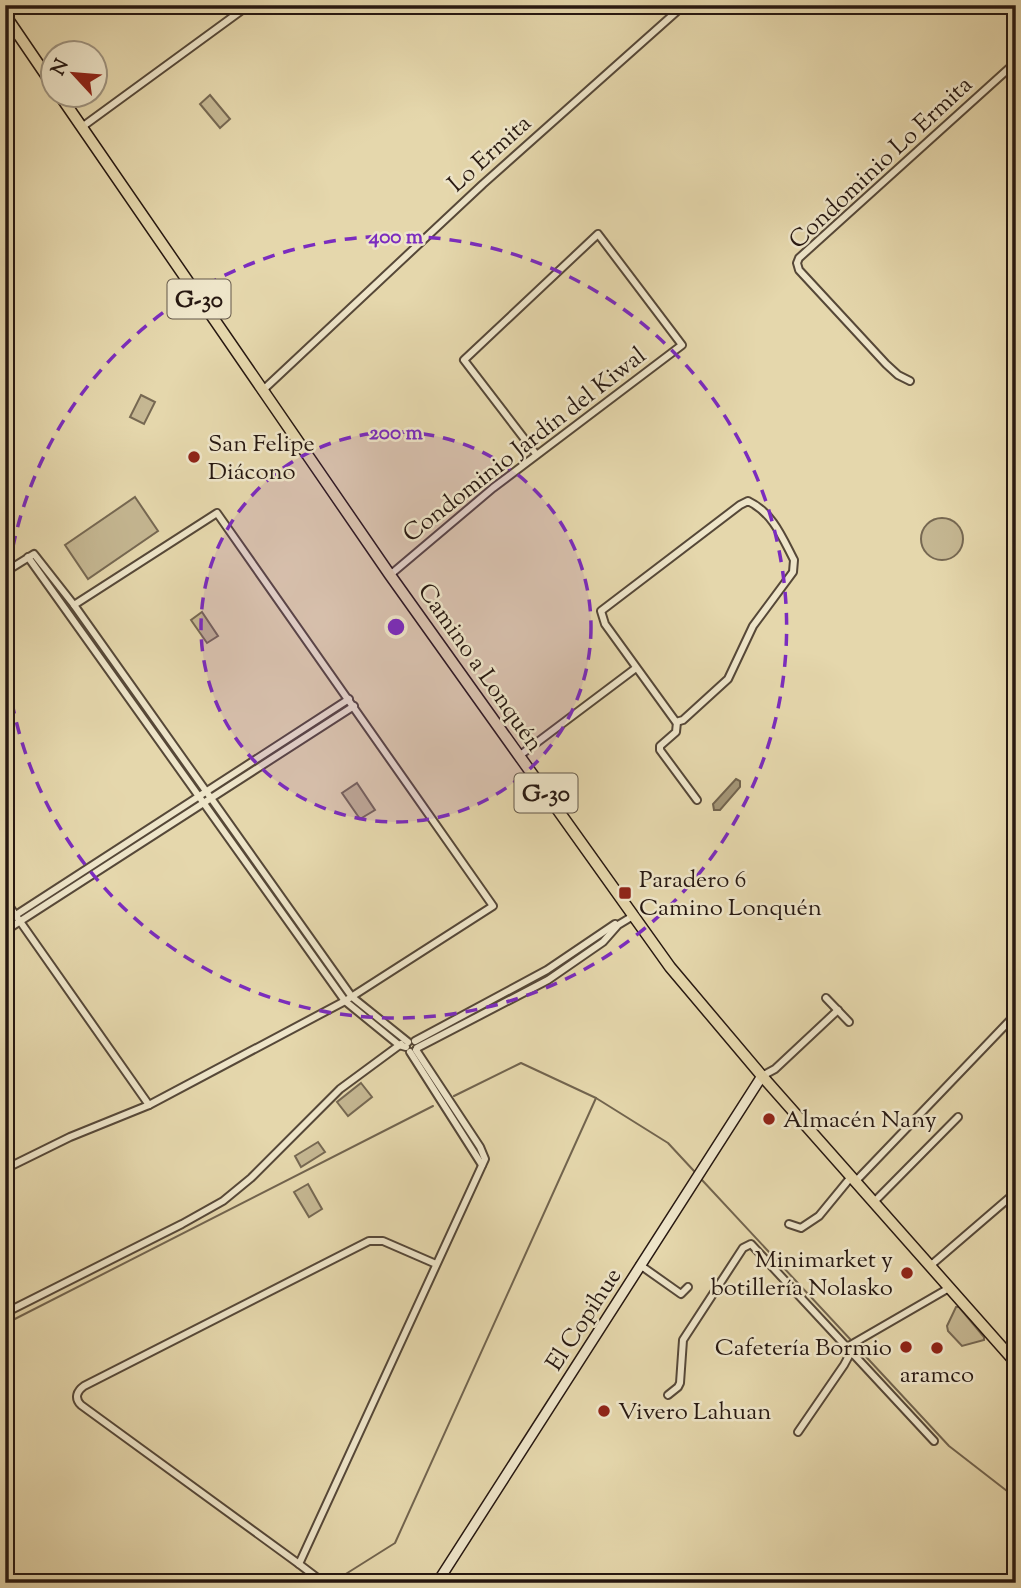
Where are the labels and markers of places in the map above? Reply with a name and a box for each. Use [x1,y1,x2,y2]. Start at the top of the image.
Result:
place label: San Felipe Diácono [208,428,315,490]
marker: San Felipe Diácono [186,449,202,465]
centre of rings [384,615,408,639]
place label: Paradero 6 Camino Lonquén [639,864,822,926]
marker: Paradero 6 Camino Lonquén [617,885,633,901]
place label: Almacén Nany [783,1104,937,1138]
marker: Almacén Nany [761,1111,777,1127]
place label: Minimarket y botillería Nolasko [711,1244,893,1306]
marker: Minimarket y botillería Nolasko [899,1265,915,1281]
place label: Cafetería Bormio [715,1332,892,1366]
marker: Cafetería Bormio [898,1339,914,1355]
marker: aramco [929,1340,945,1356]
place label: aramco [900,1359,974,1393]
place label: Vivero Lahuan [618,1396,771,1430]
marker: Vivero Lahuan [596,1403,612,1419]

